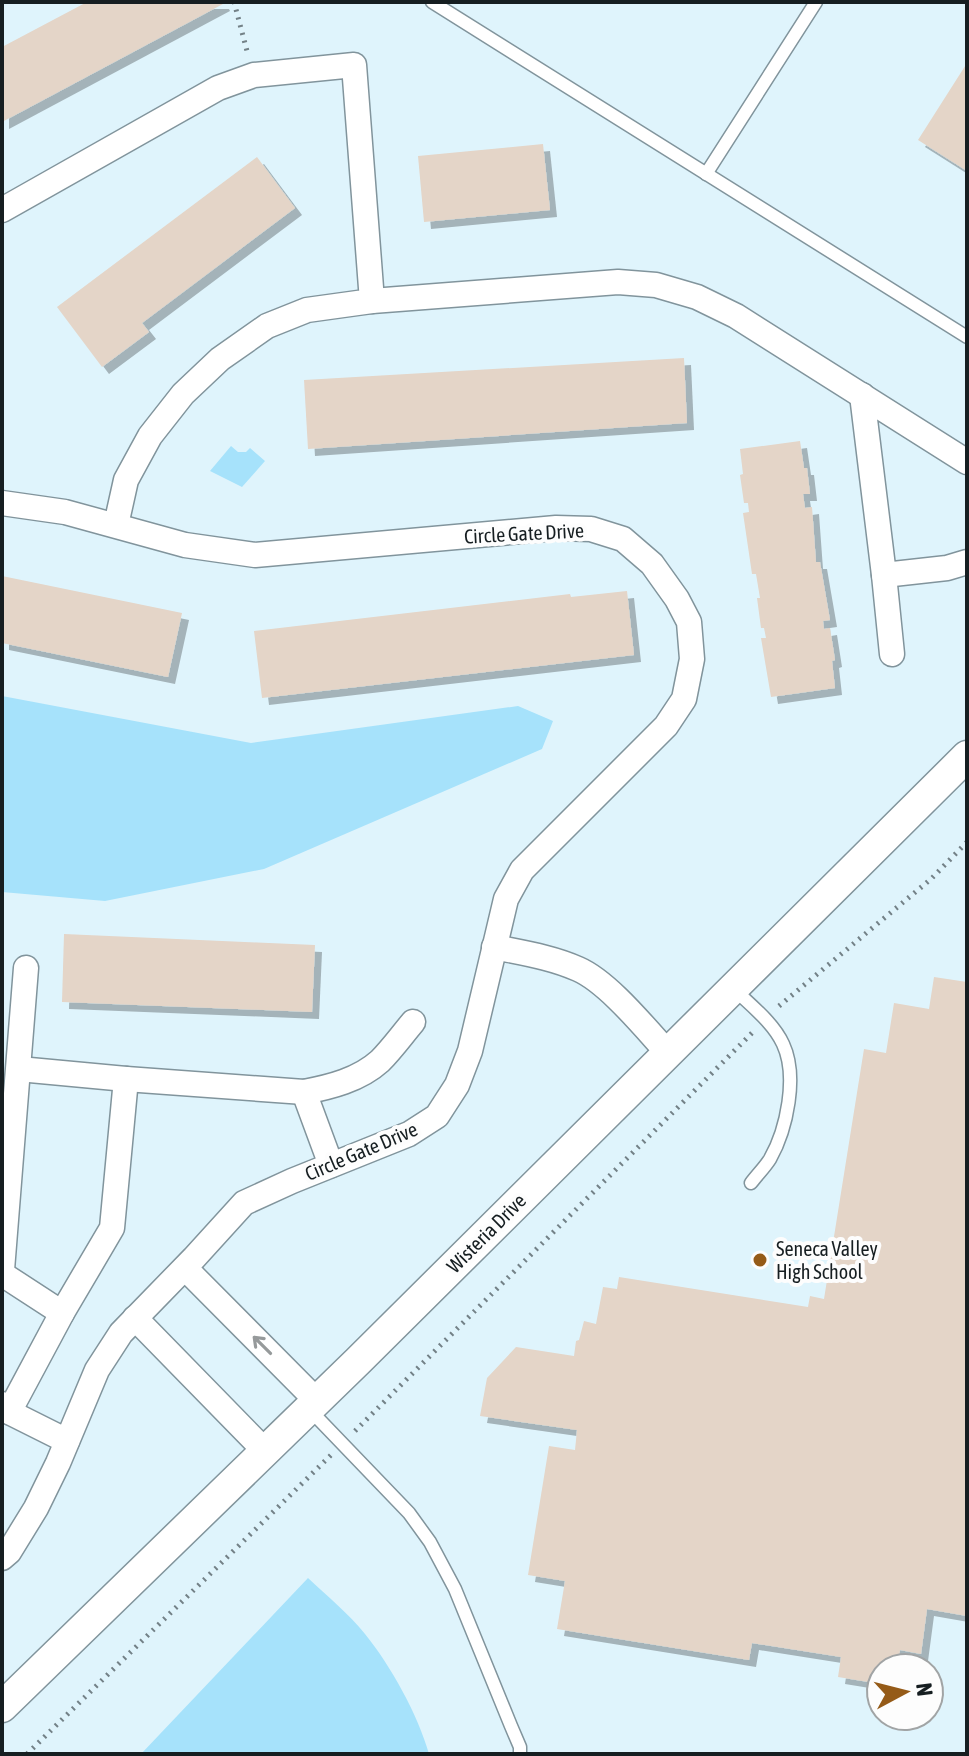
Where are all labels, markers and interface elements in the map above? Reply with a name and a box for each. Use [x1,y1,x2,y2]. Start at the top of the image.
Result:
street label: Circle Gate Drive [464,518,584,548]
street label: Circle Gate Drive [301,1117,421,1185]
street label: Wisteria Drive [442,1189,530,1277]
place label: Seneca Valley High School [776,1237,878,1283]
marker: Seneca Valley High School [751,1251,769,1269]
one-way arrow [252,1336,272,1355]
north arrow [865,1652,945,1732]
text: N [911,1682,939,1698]

